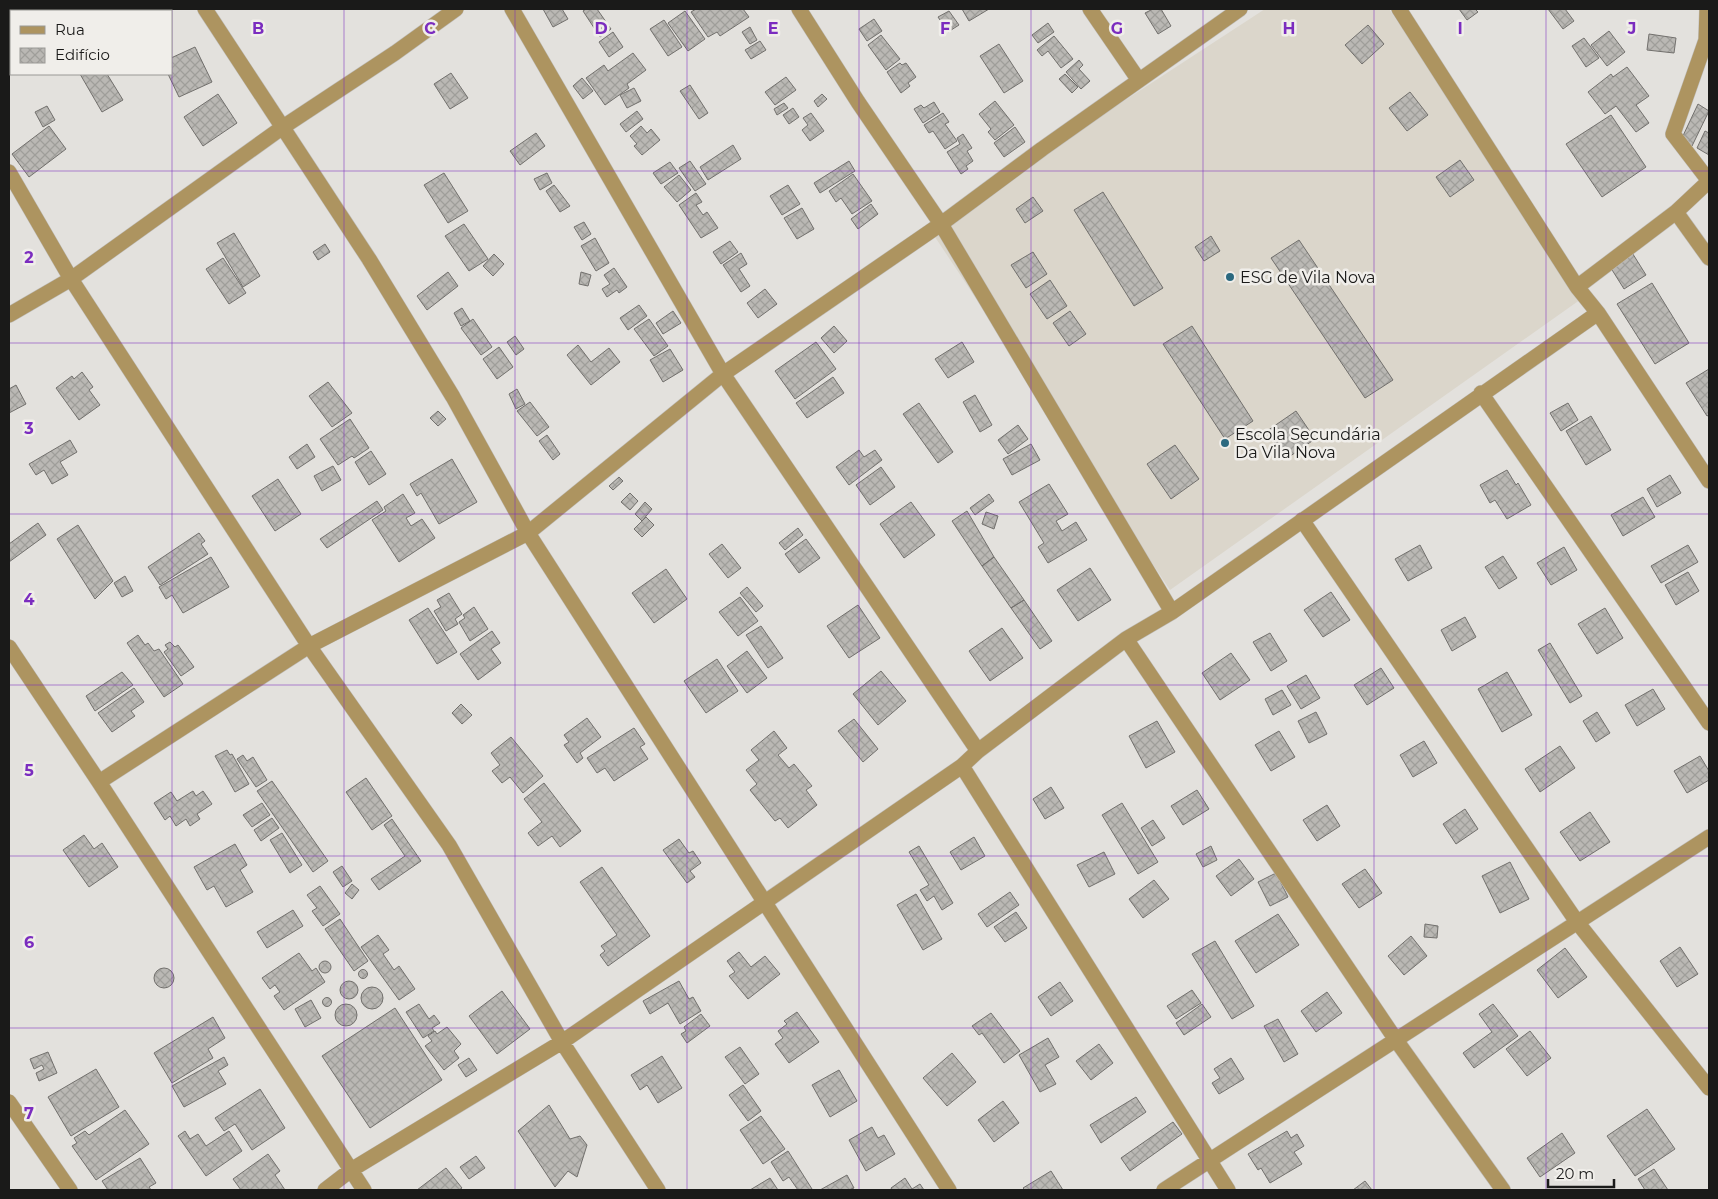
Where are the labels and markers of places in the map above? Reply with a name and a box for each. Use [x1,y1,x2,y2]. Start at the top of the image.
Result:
place label: ESG de Vila Nova [1240,268,1376,287]
marker: ESG de Vila Nova [1224,271,1236,283]
place label: Escola Secundária Da Vila Nova [1235,425,1381,462]
marker: Escola Secundária Da Vila Nova [1219,437,1231,449]

